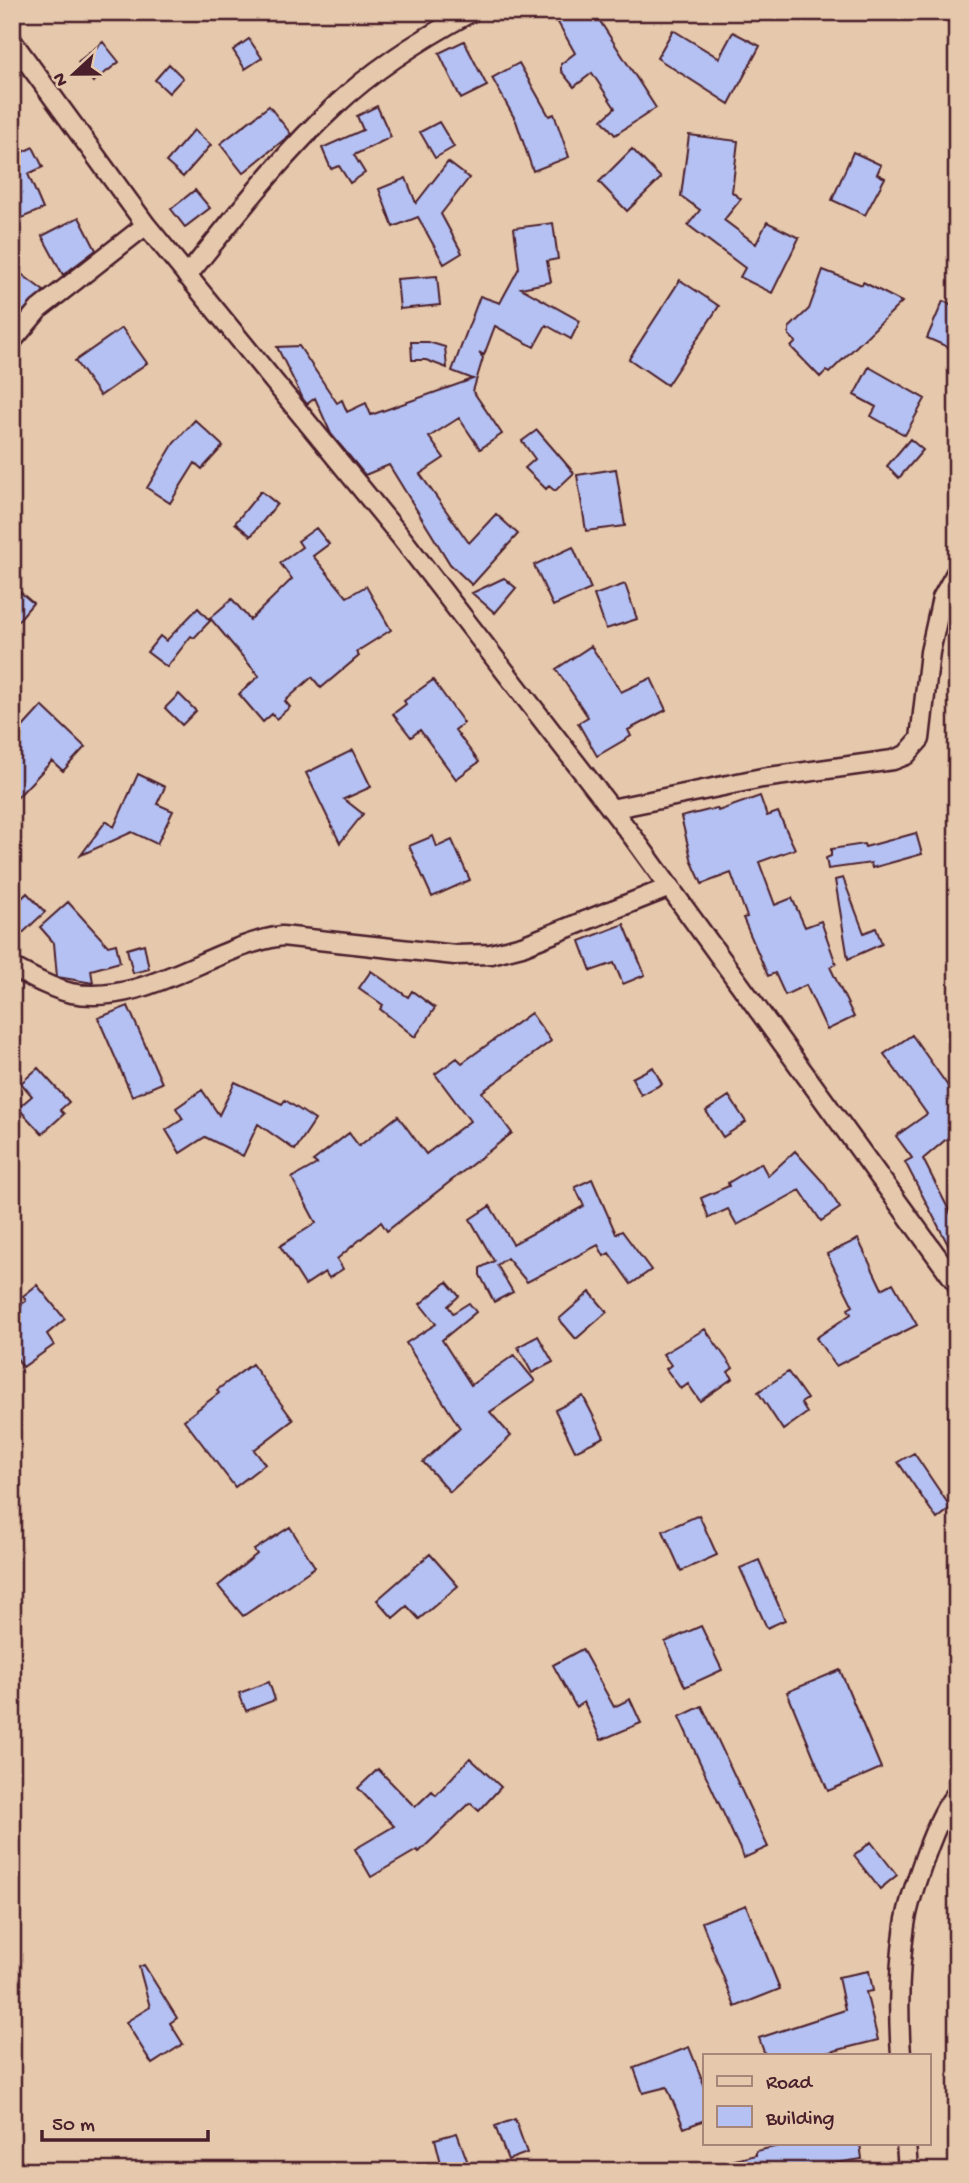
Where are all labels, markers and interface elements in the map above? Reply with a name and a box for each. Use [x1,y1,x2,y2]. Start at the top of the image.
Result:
north arrow [38,38,108,108]
text: N [48,69,74,89]
legend [703,2054,930,2144]
text: Road [766,2072,814,2097]
scale bar [42,2099,208,2143]
text: Building [765,2108,835,2133]
text: 50 m [52,2114,95,2139]

